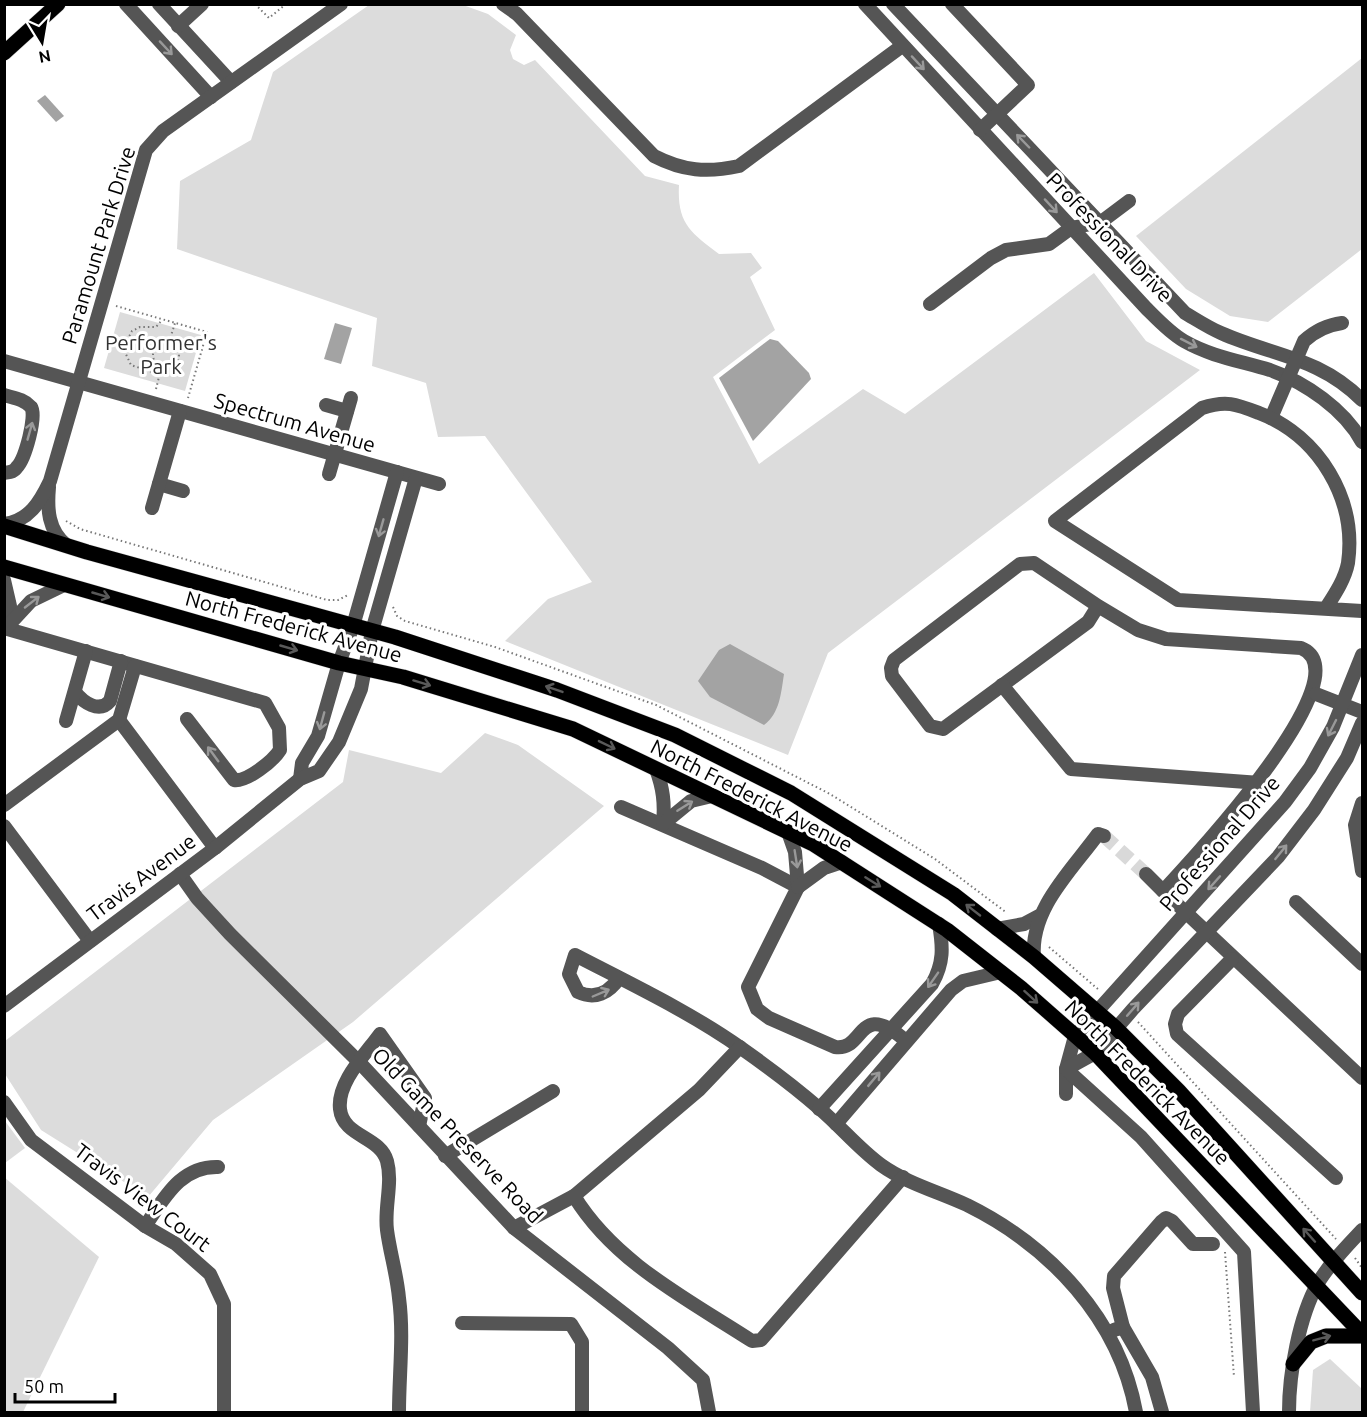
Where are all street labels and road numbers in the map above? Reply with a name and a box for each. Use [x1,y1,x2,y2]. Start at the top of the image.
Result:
street label: Paramount Park Drive [56,143,140,347]
street label: Professional Drive [1042,167,1178,307]
street label: Spectrum Avenue [212,388,378,456]
street label: North Frederick Avenue [183,586,405,666]
street label: North Frederick Avenue [647,734,857,856]
street label: Professional Drive [1154,771,1284,915]
street label: Travis Avenue [82,828,200,926]
street label: North Frederick Avenue [1061,995,1235,1169]
street label: Old Game Preserve Road [368,1042,548,1228]
street label: Travis View Court [70,1138,216,1256]

